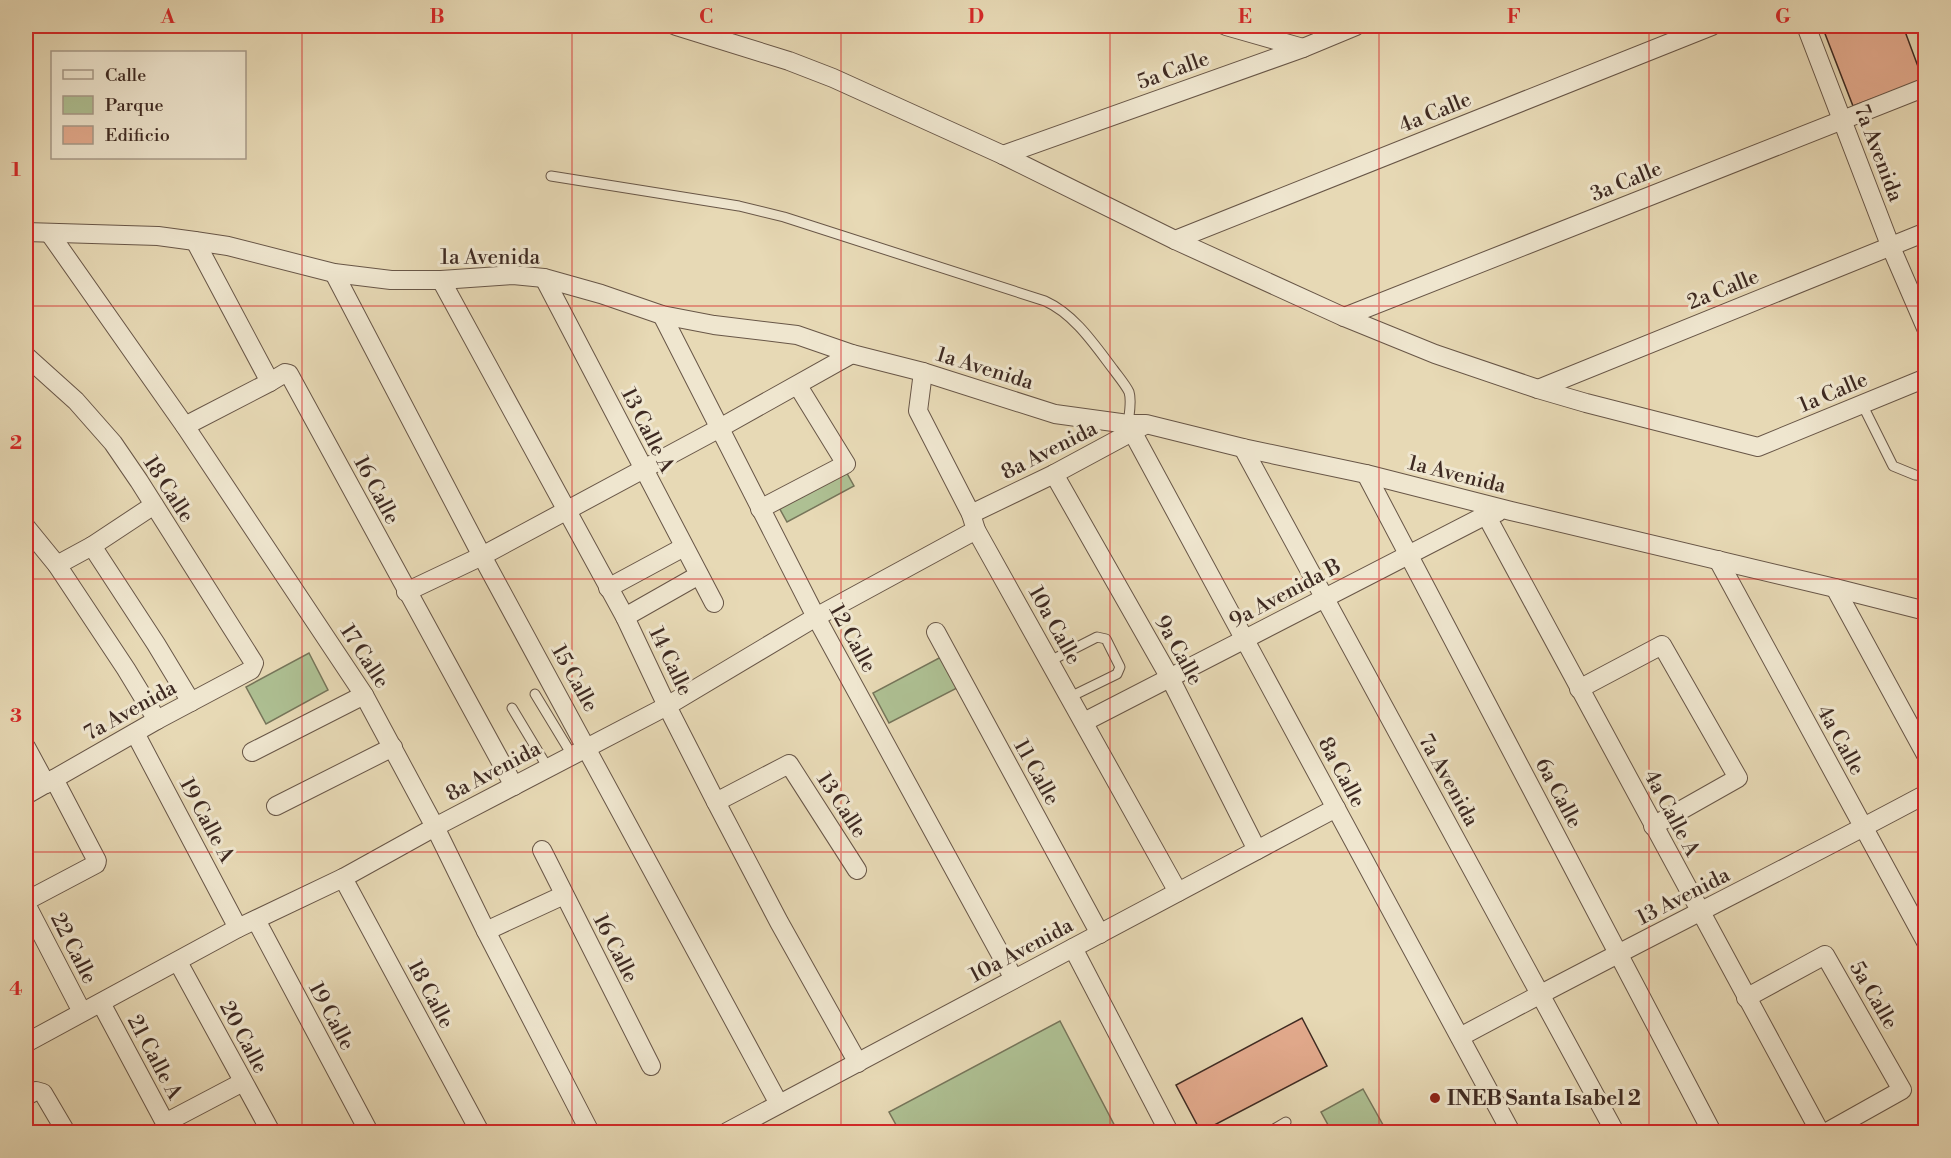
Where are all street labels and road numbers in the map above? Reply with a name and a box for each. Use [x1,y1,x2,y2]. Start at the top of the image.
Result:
street label: 5a Calle [1134,46,1213,96]
street label: 4a Calle [1395,87,1475,139]
street label: 7a Avenida [1848,101,1909,206]
street label: 3a Calle [1587,156,1666,208]
street label: 1a Avenida [440,245,540,271]
street label: 2a Calle [1684,264,1763,316]
street label: 1a Avenida [933,342,1037,396]
street label: 1a Calle [1795,367,1872,419]
street label: 13 Calle A [615,384,680,478]
street label: 8a Avenida [997,416,1102,486]
street label: 1a Avenida [1405,450,1509,500]
street label: 18 Calle [137,451,199,528]
street label: 16 Calle [347,452,405,529]
street label: 9a Avenida B [1225,554,1346,634]
street label: 10a Calle [1022,582,1086,669]
street label: 12 Calle [823,600,881,677]
street label: 9a Calle [1148,611,1208,690]
street label: 17 Calle [334,620,394,693]
street label: 14 Calle [642,623,698,700]
street label: 15 Calle [545,640,603,717]
street label: 7a Avenida [80,675,182,747]
street label: 4a Calle [1810,701,1870,780]
street label: 7a Avenida [1412,730,1484,832]
street label: 8a Calle [1312,733,1370,812]
street label: 11 Calle [1007,735,1065,810]
street label: 8a Avenida [441,736,546,808]
street label: 6a Calle [1529,754,1587,833]
street label: 4a Calle A [1638,766,1705,862]
street label: 13 Calle [810,768,872,843]
street label: 19 Calle A [173,774,240,868]
street label: 13 Avenida [1633,862,1735,931]
street label: 22 Calle [44,909,102,988]
street label: 16 Calle [587,910,643,987]
street label: 10a Avenida [965,913,1078,989]
street label: 18 Calle [401,956,459,1033]
street label: 5a Calle [1843,957,1903,1034]
street label: 19 Calle [302,978,360,1055]
street label: 20 Calle [213,997,273,1078]
street label: 21 Calle A [121,1011,188,1105]

